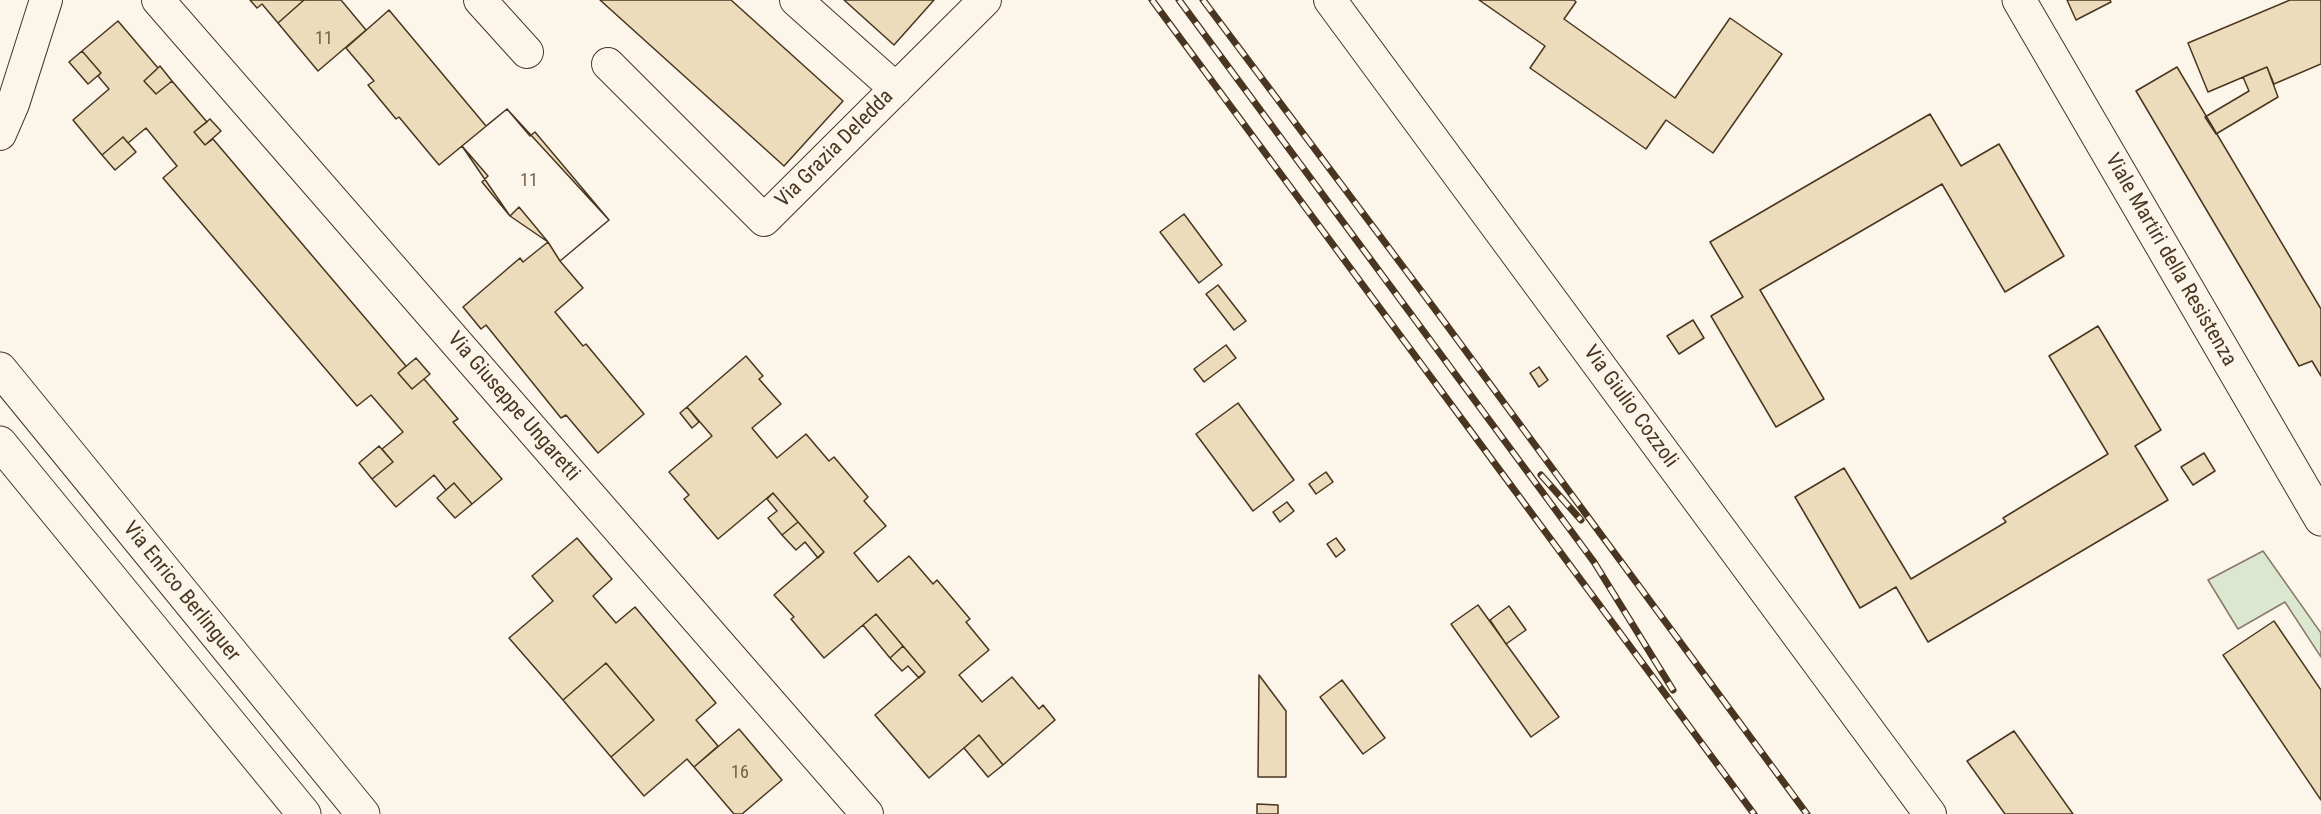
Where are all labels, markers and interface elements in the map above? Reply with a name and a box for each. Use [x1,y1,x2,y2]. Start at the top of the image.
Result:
house number: 11 [315,28,333,50]
street label: Via Grazia Deledda [771,85,899,213]
street label: Viale Martiri della Resistenza [2099,149,2241,371]
house number: 11 [520,170,538,192]
street label: Via Giuseppe Ungaretti [441,327,585,487]
street label: Via Giulio Cozzoli [1577,341,1683,473]
street label: Via Enrico Berlinguer [117,517,245,667]
house number: 16 [731,762,749,784]

